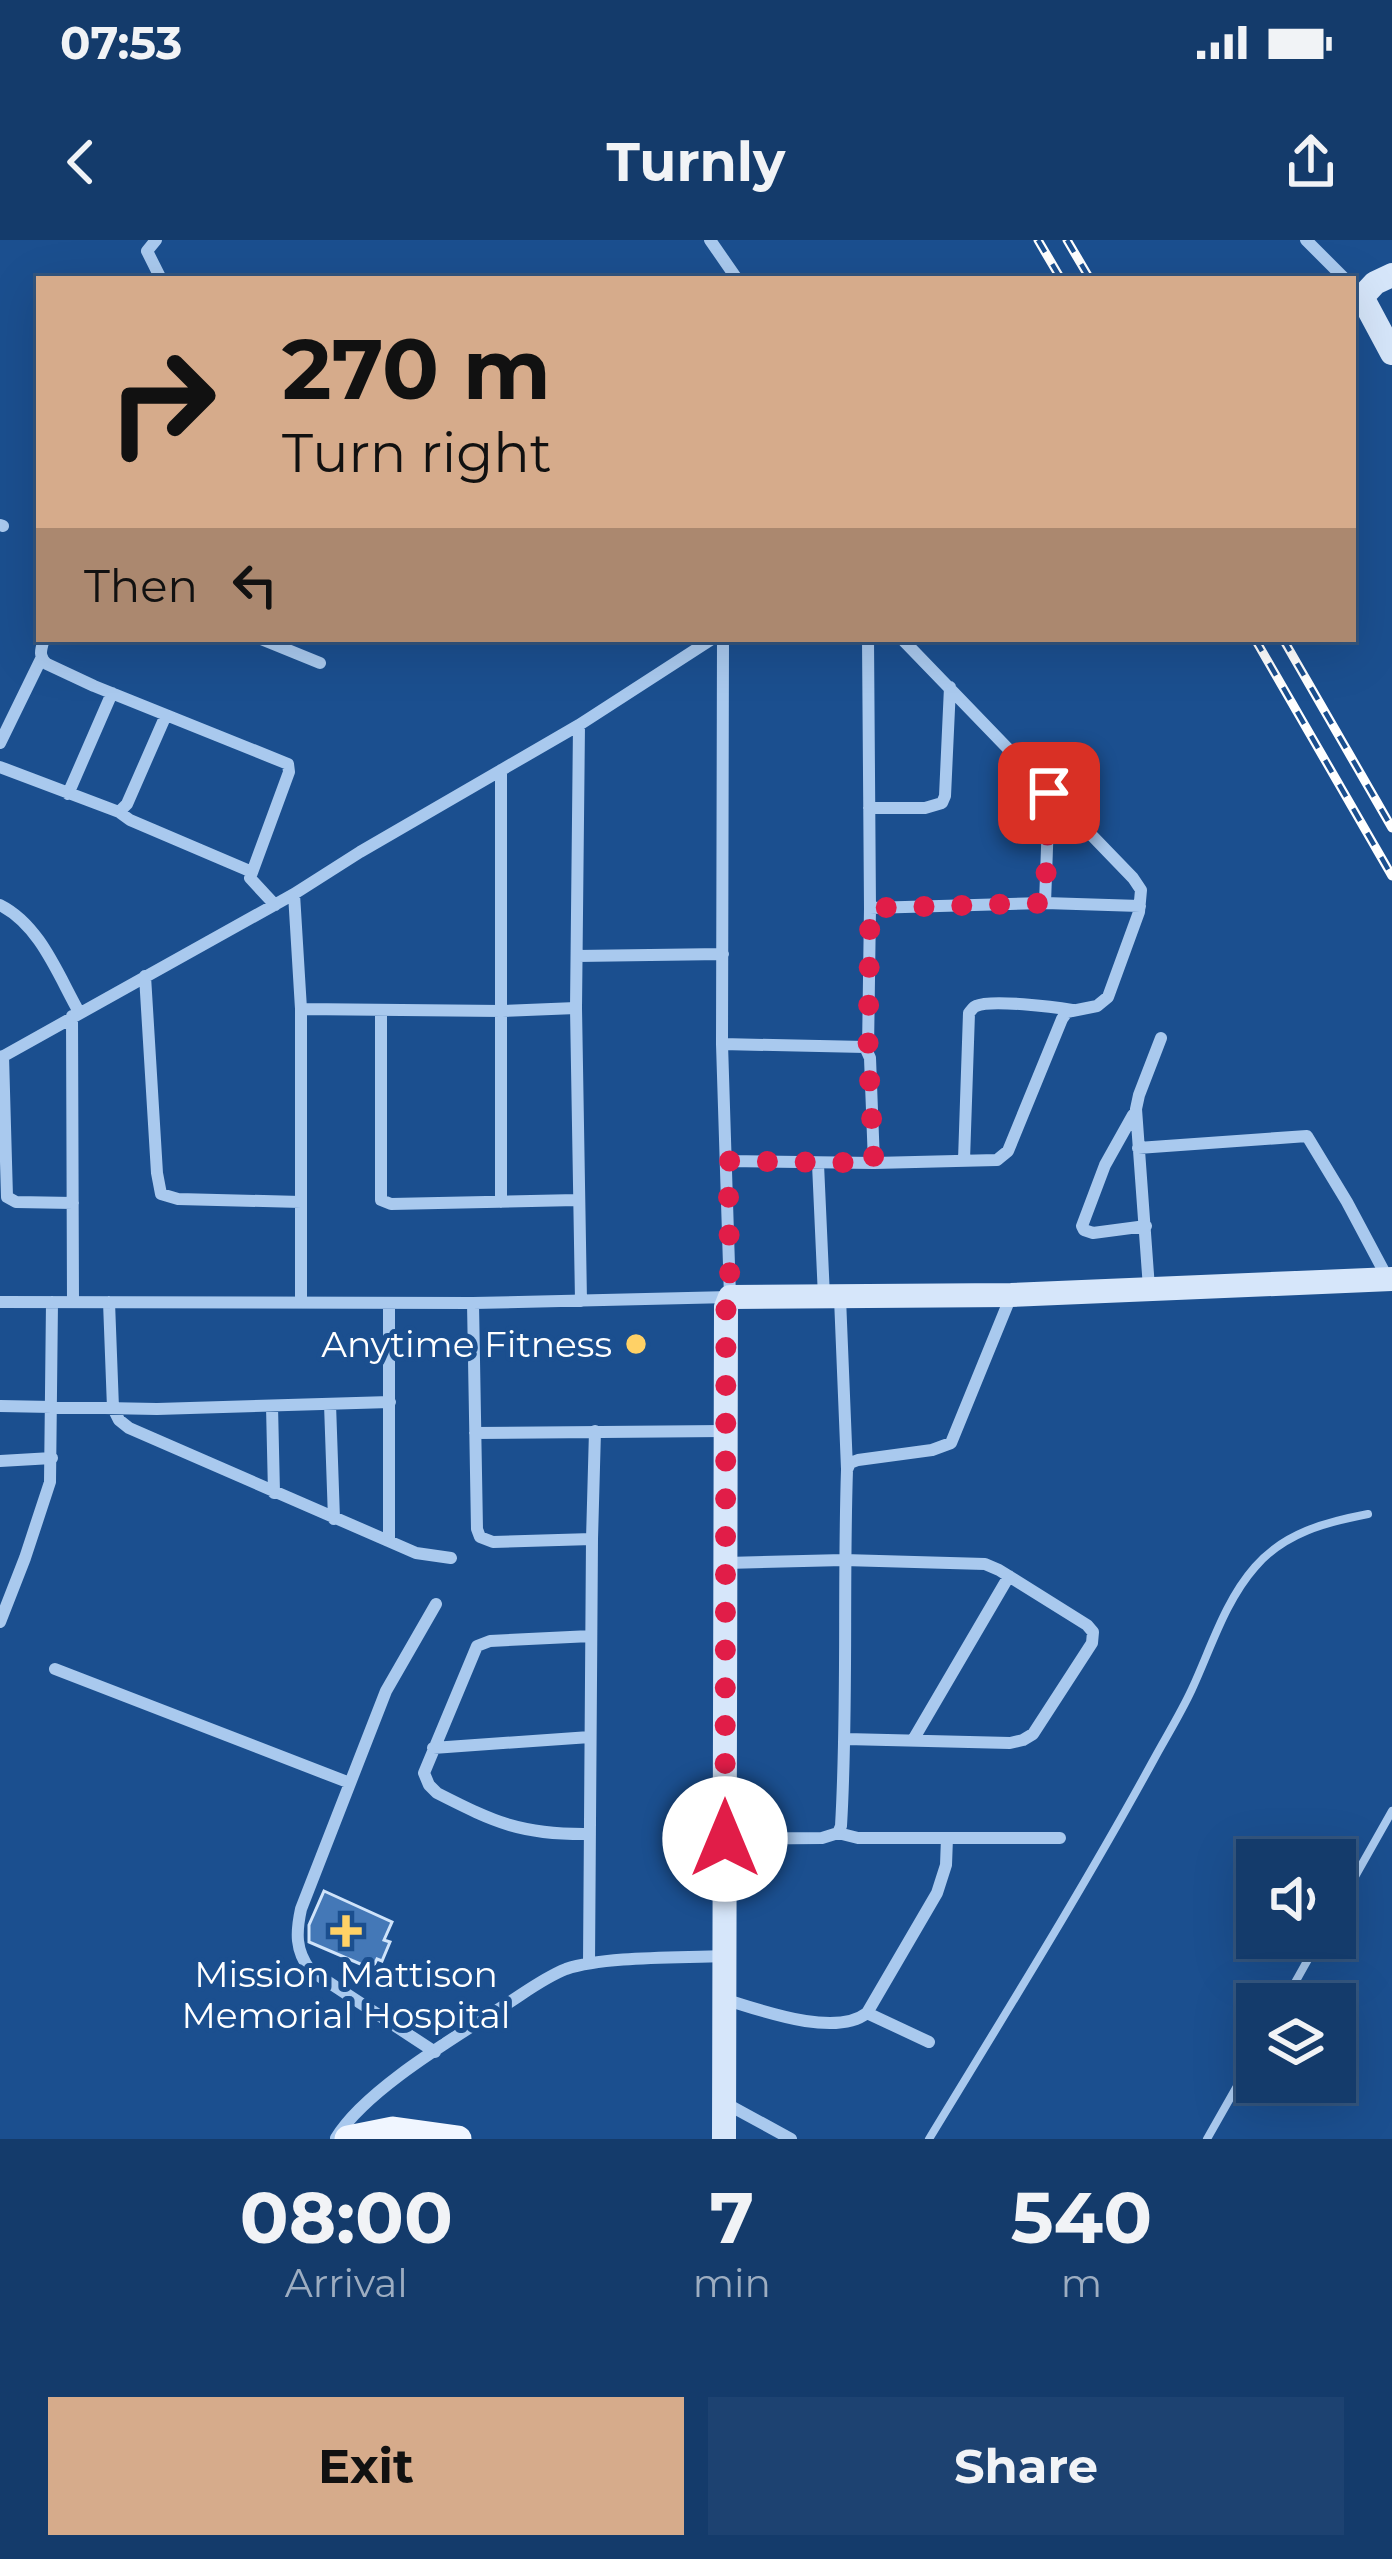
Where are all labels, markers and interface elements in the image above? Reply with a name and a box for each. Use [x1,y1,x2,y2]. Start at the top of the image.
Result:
text: 07:53 [60,15,182,70]
icon: back [48,129,114,195]
text: Turnly [607,129,785,195]
icon: share [1278,129,1344,195]
text: 270 m [282,318,551,420]
icon: right [84,324,240,480]
text: Turn right [282,420,552,486]
icon: left [222,552,288,618]
text: Then [84,558,198,613]
pin [998,742,1100,844]
icon: arrive [1016,760,1082,826]
place label: Anytime Fitness [321,1322,612,1366]
marker: Anytime Fitness [623,1331,649,1357]
position arrow [662,1776,788,1902]
map controls [1236,1839,1356,2103]
button: sound [1236,1839,1356,1959]
marker: Mission Mattison Memorial Hospital [330,1915,362,1947]
place label: Mission Mattison Memorial Hospital [181,1952,511,2037]
button: layers [1236,1983,1356,2103]
text: 08:00 [240,2173,453,2261]
text: 7 [710,2173,754,2261]
text: 540 [1011,2173,1152,2261]
text: Arrival [285,2259,408,2307]
text: min [693,2259,771,2307]
text: m [1061,2259,1102,2307]
button: Exit [48,2397,684,2535]
button: Share [708,2397,1344,2535]

